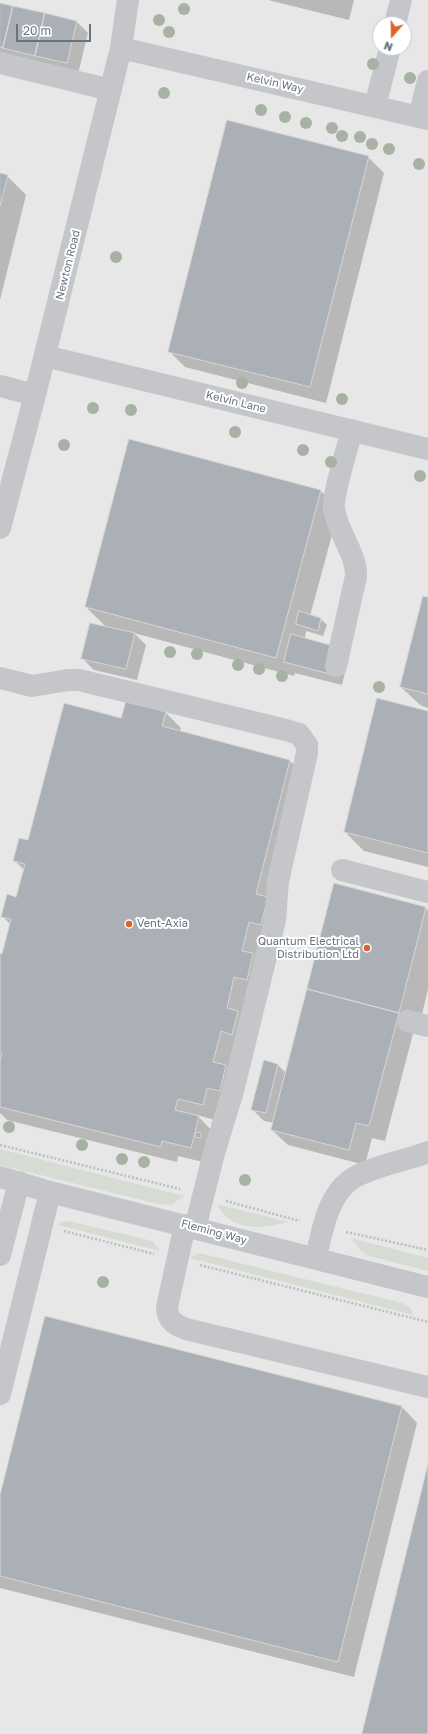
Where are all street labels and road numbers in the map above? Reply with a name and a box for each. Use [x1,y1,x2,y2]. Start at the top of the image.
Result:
street label: Kelvin Way [245,70,305,96]
street label: Newton Road [53,229,83,301]
street label: Kelvin Lane [205,388,267,416]
street label: Fleming Way [180,1217,248,1247]

